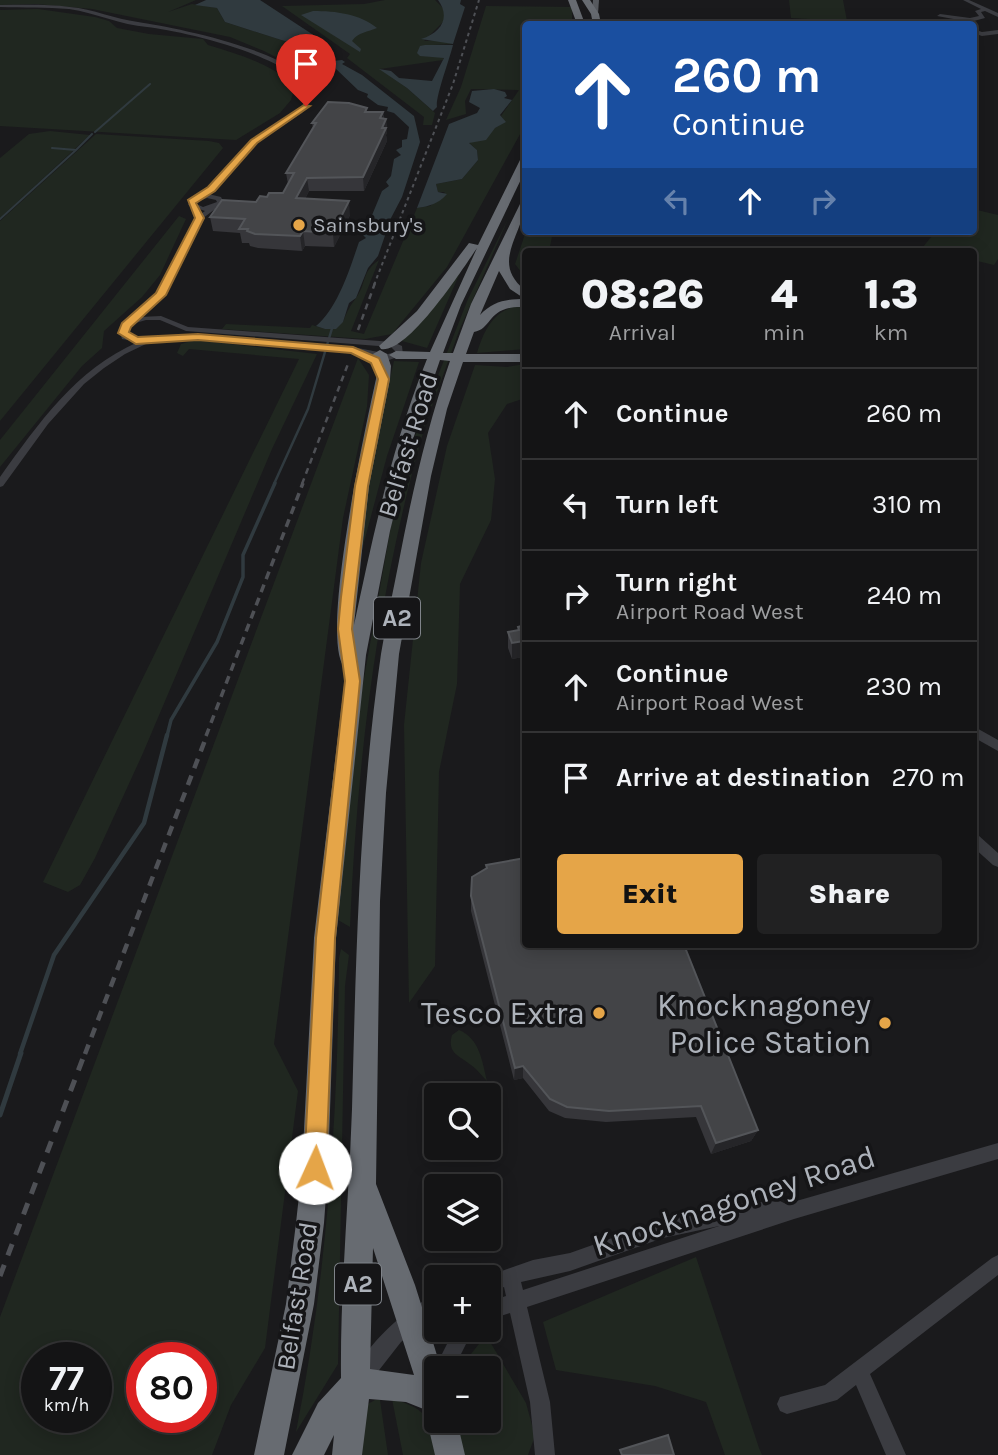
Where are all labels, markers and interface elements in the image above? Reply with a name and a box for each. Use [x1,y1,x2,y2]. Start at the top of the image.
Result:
pin [276,34,336,106]
icon: arrive [287,45,325,83]
text: 260 m [672,47,821,104]
icon: ahead [557,49,648,140]
text: Continue [672,106,805,143]
icon: left [658,182,696,220]
icon: ahead [731,182,769,220]
icon: right [804,182,842,220]
place label: Sainsbury's [313,213,424,237]
marker: Sainsbury's [291,217,307,233]
text: 08:26 [581,269,704,319]
text: 4 [771,269,797,319]
text: 1.3 [864,269,918,319]
text: Arrival [609,319,676,346]
text: min [763,319,805,346]
text: km [874,319,908,346]
street label: Belfast Road [371,369,445,521]
icon: ahead [557,395,595,433]
text: Continue [616,398,728,429]
text: 260 m [866,398,942,429]
icon: left [557,486,595,524]
text: Turn left [616,489,718,520]
text: 310 m [872,489,942,520]
text: Turn right [616,567,737,598]
icon: right [557,577,595,615]
text: 240 m [866,580,942,611]
road number: A2 [374,598,420,638]
text: Airport Road West [616,598,804,625]
text: Continue [616,658,728,689]
icon: ahead [557,668,595,706]
text: 230 m [866,671,942,702]
text: Airport Road West [616,689,804,716]
icon: arrive [557,759,595,797]
text: Arrive at destination [616,762,870,793]
text: 270 m [891,762,965,793]
button: Exit [557,854,743,934]
button: Share [757,854,942,934]
place label: Knocknagoney Police Station [657,987,871,1061]
place label: Tesco Extra [421,995,585,1032]
marker: Tesco Extra [591,1005,607,1021]
marker: Knocknagoney Police Station [877,1015,893,1031]
map controls [424,1083,501,1433]
button: search [424,1083,501,1160]
position arrow [278,1131,352,1205]
street label: Knocknagoney Road [588,1138,880,1264]
button: layers [424,1174,501,1251]
street label: Belfast Road [270,1220,324,1372]
road number: A2 [335,1264,381,1304]
button: + [424,1265,501,1342]
speed limit sign: 80 [126,1342,217,1433]
button: − [424,1356,501,1433]
text: 77 [49,1358,84,1399]
text: km/h [44,1394,89,1416]

